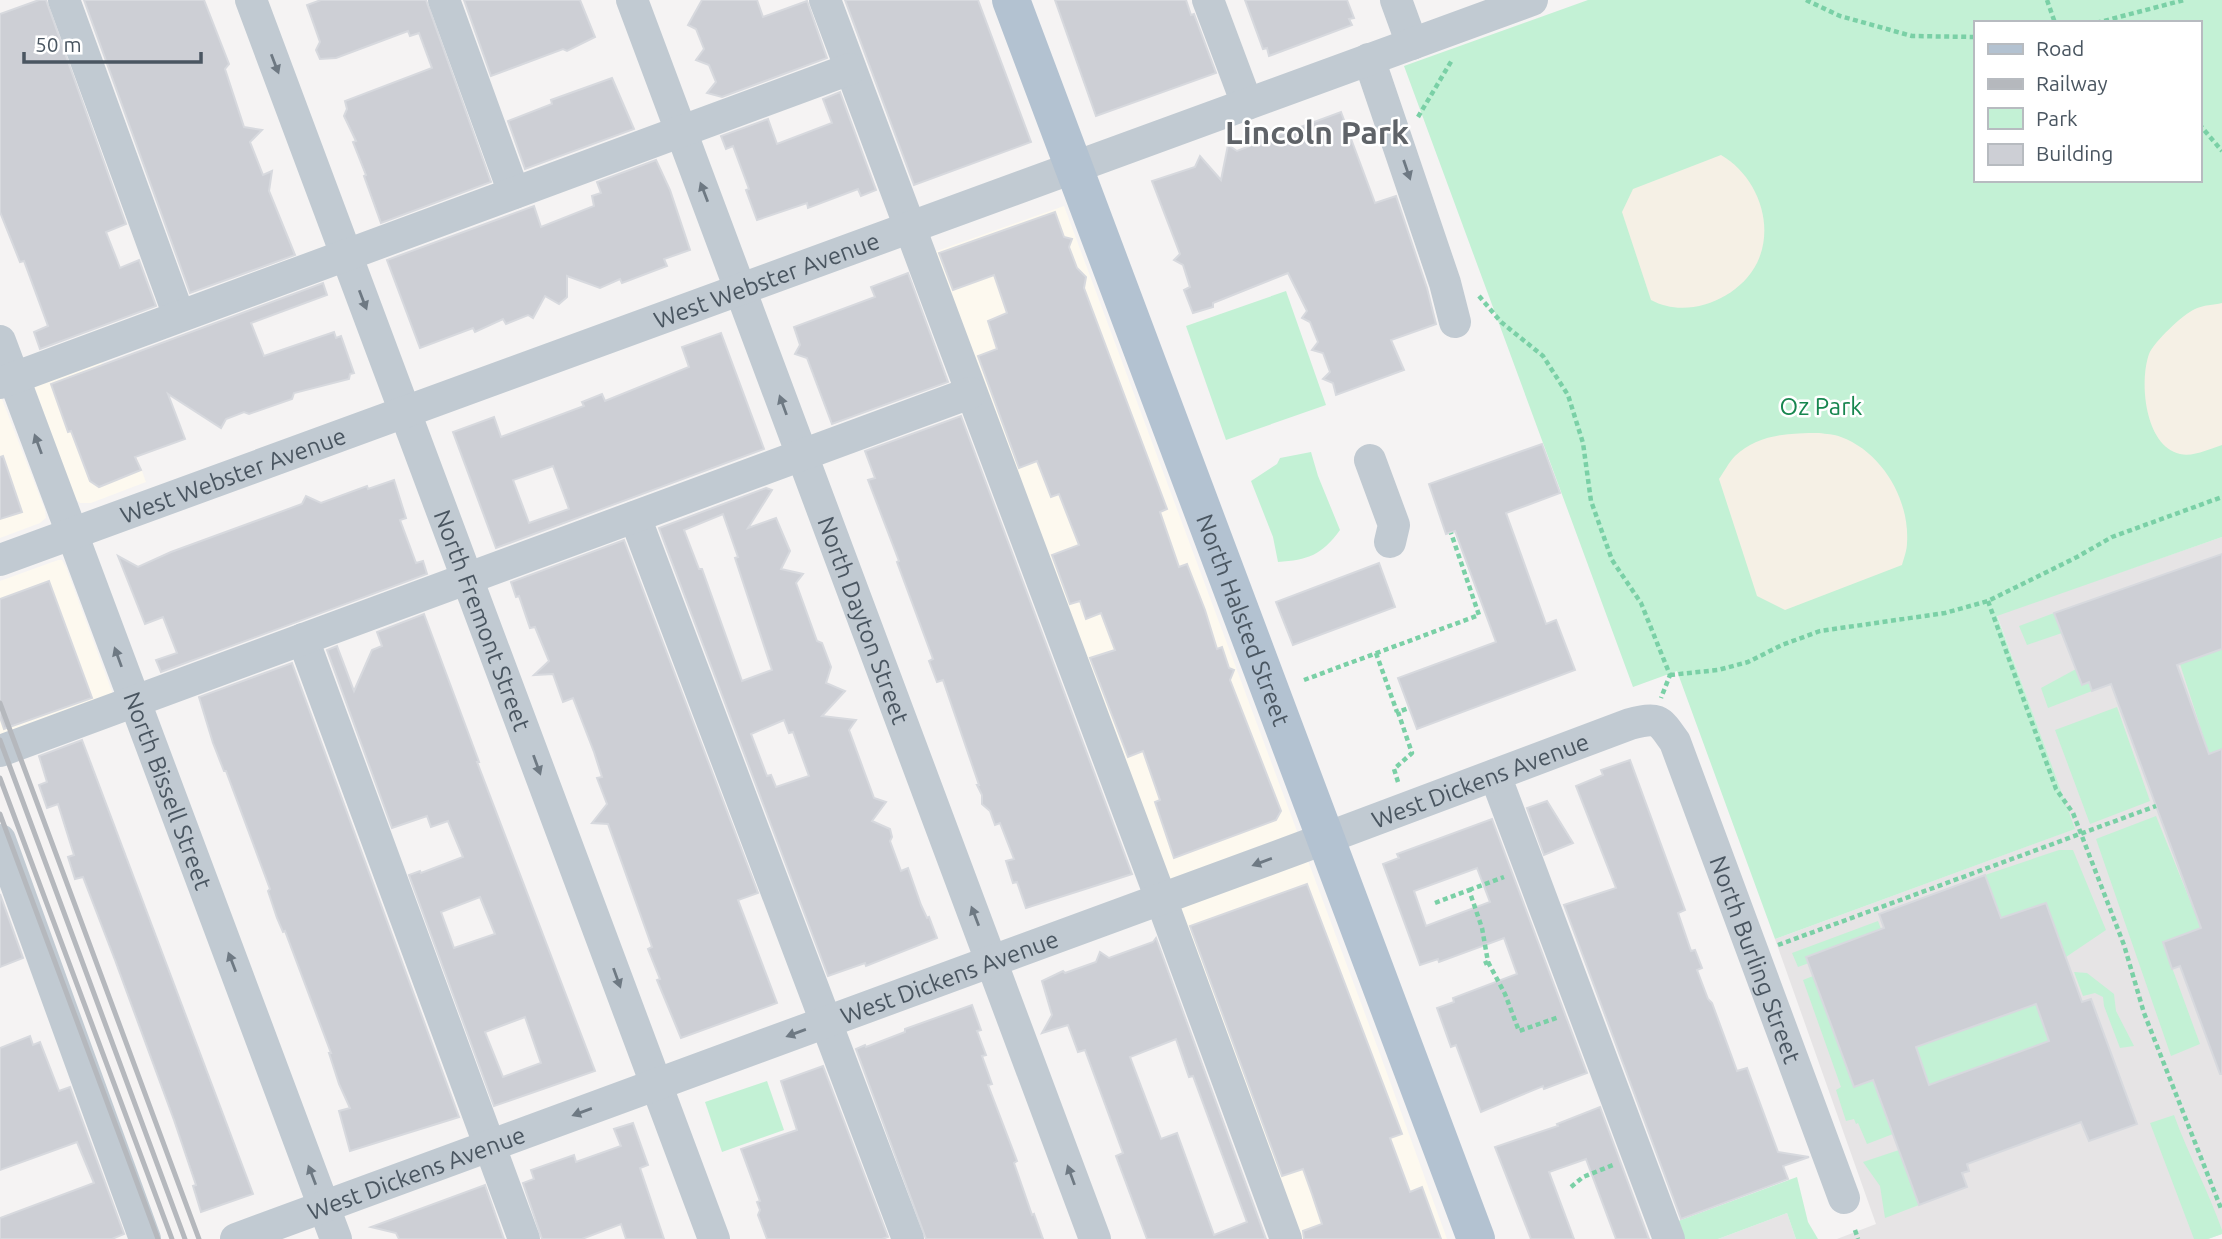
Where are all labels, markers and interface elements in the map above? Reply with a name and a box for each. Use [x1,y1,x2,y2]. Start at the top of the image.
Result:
scale bar [24,21,201,65]
legend [1974,21,2201,182]
text: 50 m [35,32,82,56]
text: Road [2036,36,2084,60]
one-way arrow [270,53,281,74]
text: Railway [2036,71,2108,95]
text: Park [2036,106,2078,130]
district label: Lincoln Park [1225,114,1409,150]
text: Building [2036,141,2113,165]
one-way arrow [1402,160,1413,181]
one-way arrow [698,181,709,202]
street label: West Webster Avenue [650,226,883,333]
one-way arrow [358,289,369,310]
park label: Oz Park [1780,393,1862,420]
one-way arrow [778,394,789,415]
street label: West Webster Avenue [116,421,349,528]
one-way arrow [33,434,44,455]
street label: North Fremont Street [429,506,537,735]
street label: North Halsted Street [1192,510,1296,730]
street label: North Dayton Street [813,513,915,728]
one-way arrow [113,647,124,668]
street label: North Bissell Street [119,688,218,894]
street label: West Dickens Avenue [1368,727,1592,833]
one-way arrow [532,755,543,776]
street label: North Burling Street [1705,852,1807,1067]
one-way arrow [1252,857,1273,868]
one-way arrow [969,905,980,926]
street label: West Dickens Avenue [837,924,1062,1029]
one-way arrow [227,952,238,973]
one-way arrow [612,968,623,989]
one-way arrow [785,1028,806,1039]
one-way arrow [572,1107,593,1118]
street label: West Dickens Avenue [304,1120,529,1225]
one-way arrow [306,1165,317,1186]
one-way arrow [1066,1165,1077,1186]

